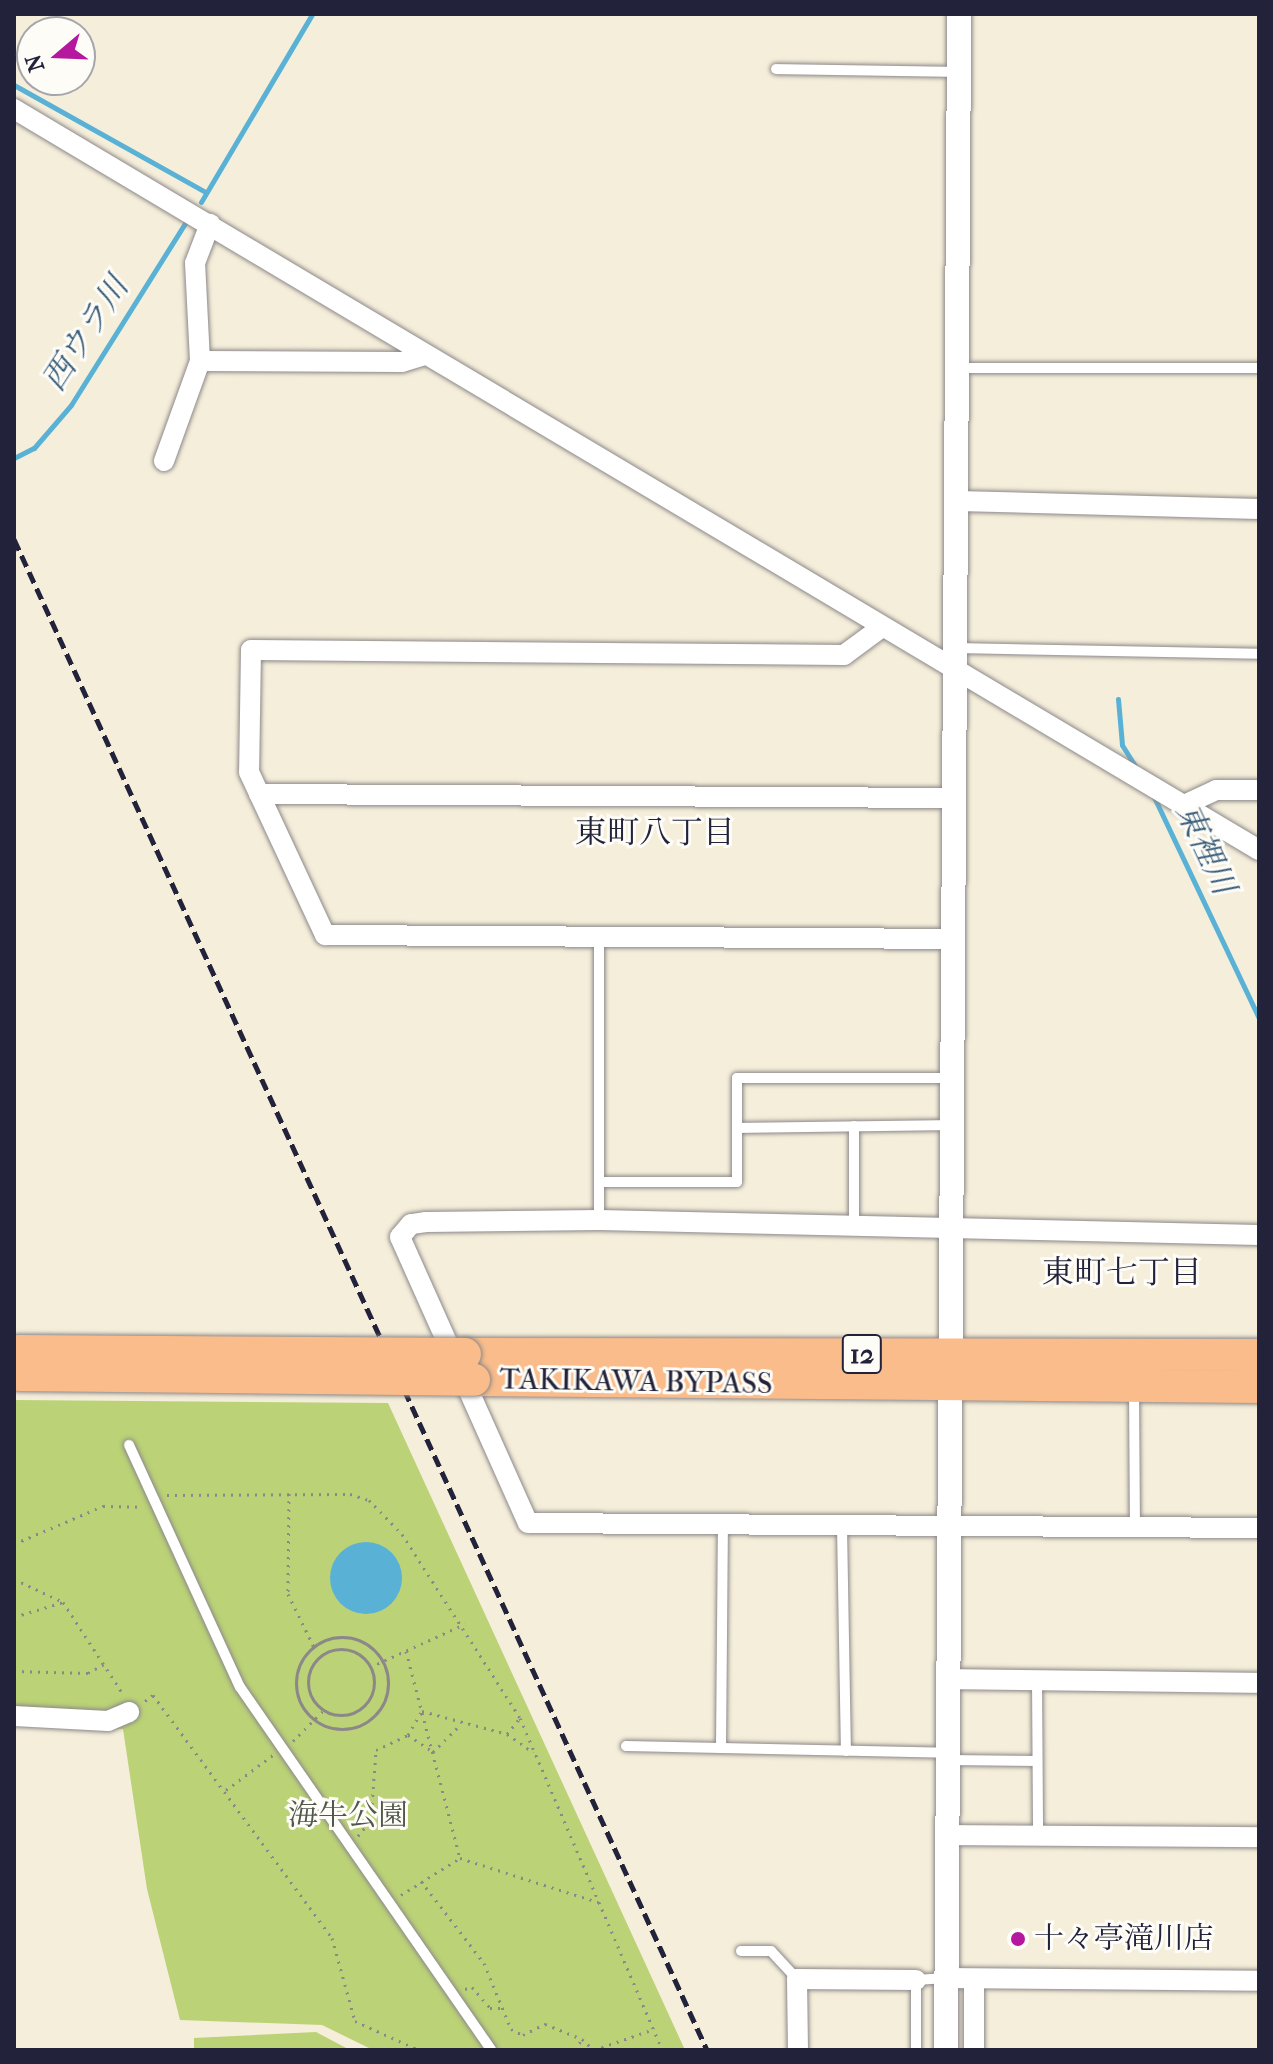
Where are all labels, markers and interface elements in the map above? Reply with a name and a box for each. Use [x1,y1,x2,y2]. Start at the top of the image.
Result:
north arrow [16,16,96,96]
text: N [20,51,50,75]
water label: 西ウラ川 [35,270,137,398]
water label: 東裡川 [1167,797,1243,901]
district label: 東町八丁目 [575,814,735,852]
district label: 東町七丁目 [1042,1254,1202,1292]
road number: 12 [840,1330,884,1378]
street label: TAKIKAWA BYPASS [499,1362,773,1402]
park label: 海牛公園 [288,1798,408,1834]
place label: 十々亭滝川店 [1034,1921,1214,1957]
marker: 十々亭滝川店 [1009,1930,1027,1948]

